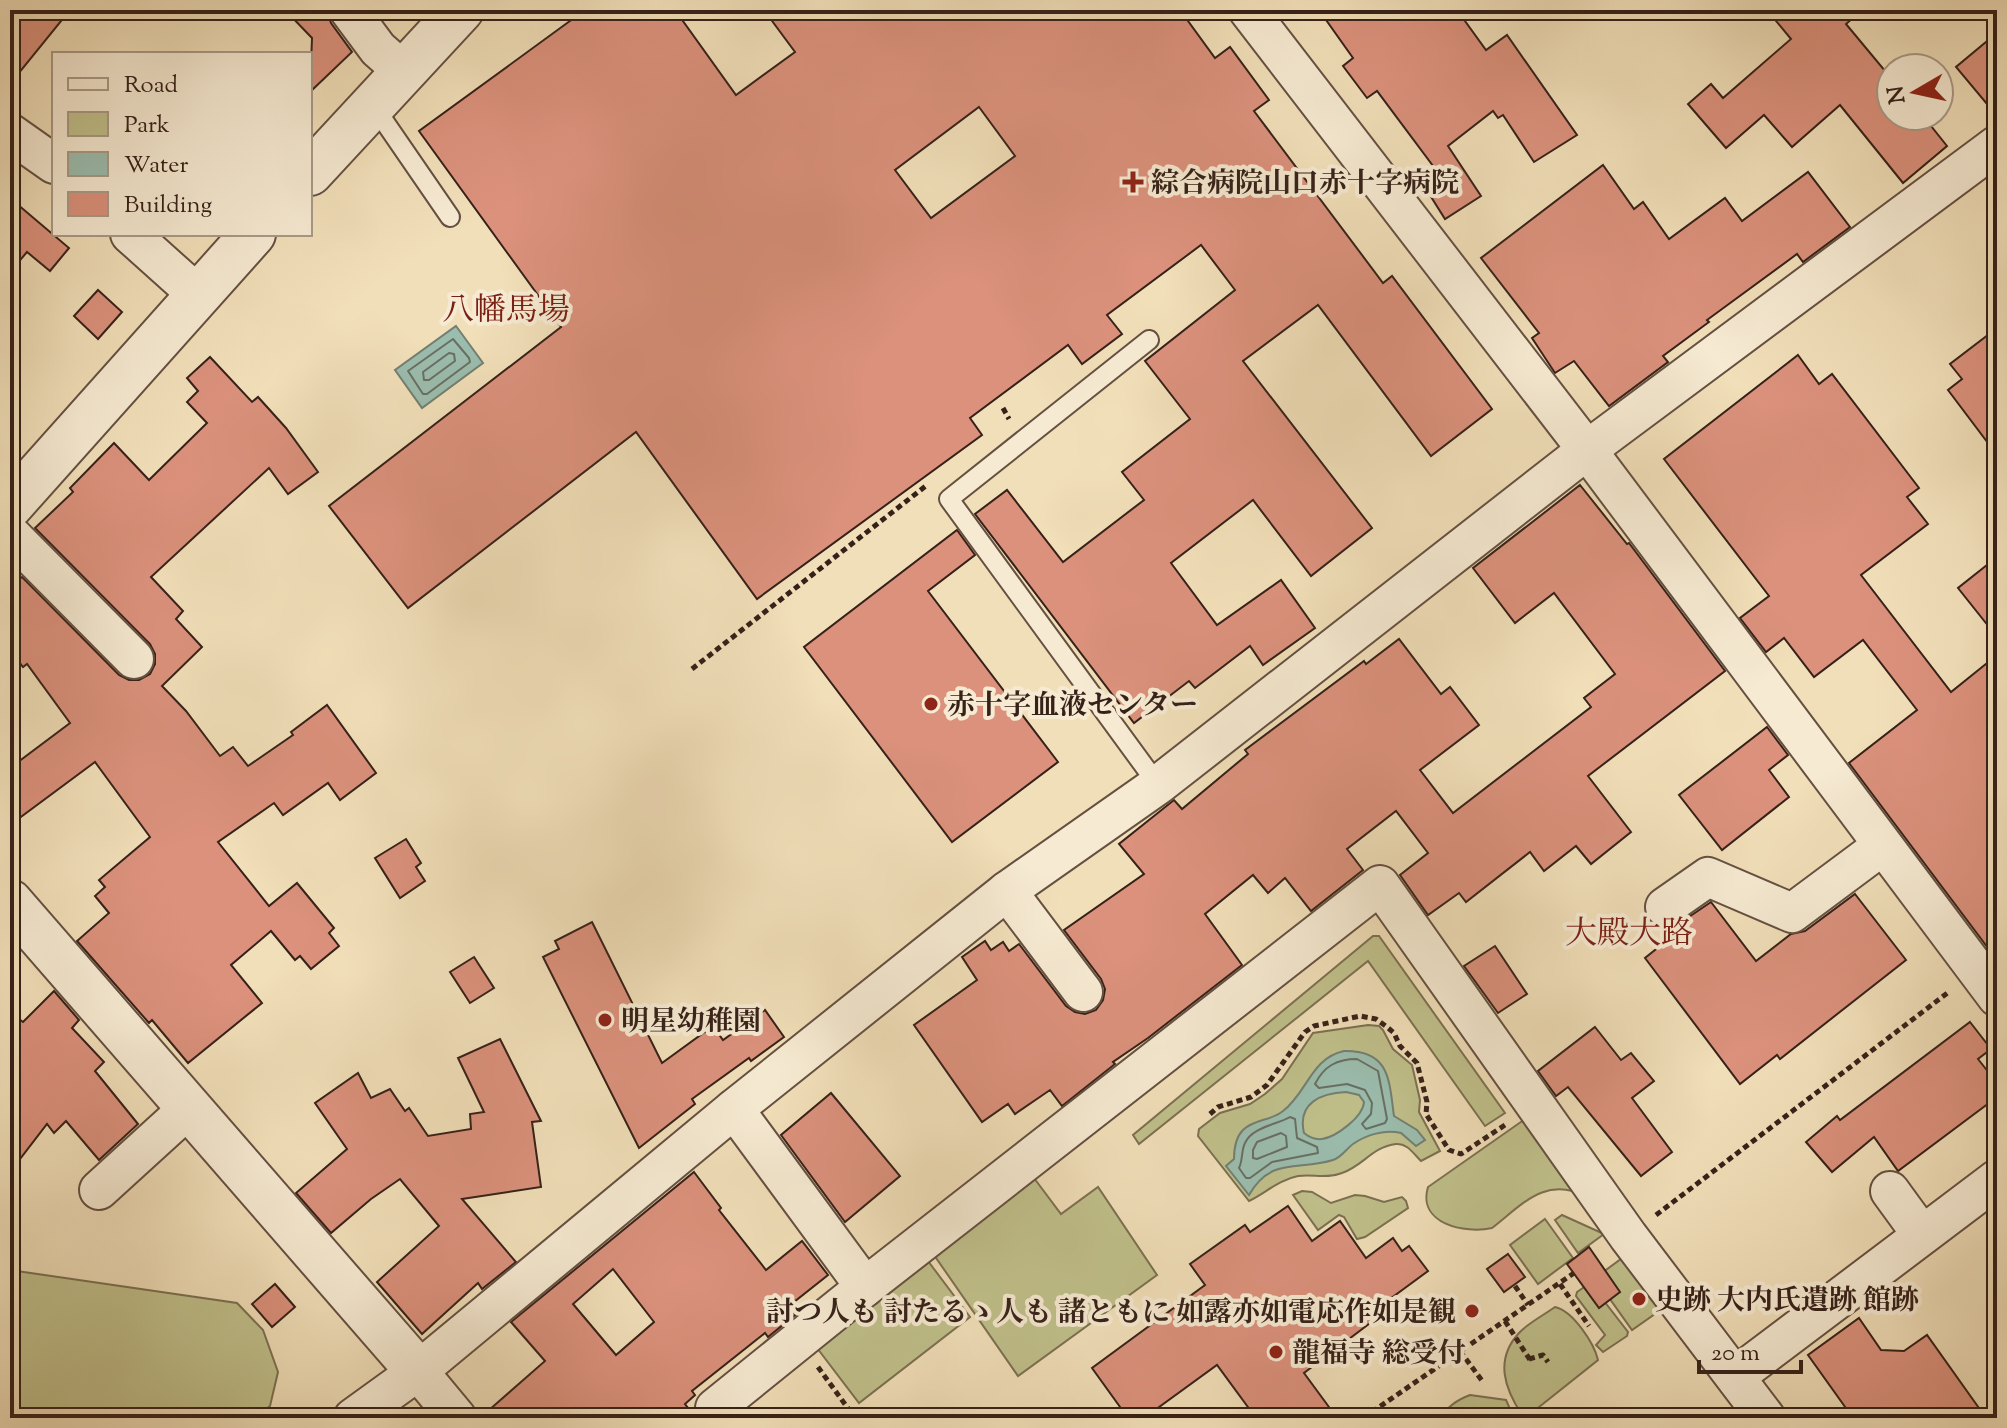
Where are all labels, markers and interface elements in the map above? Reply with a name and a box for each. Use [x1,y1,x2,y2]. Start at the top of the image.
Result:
legend [52,52,312,236]
north arrow [1875,52,1955,132]
text: Road [124,69,178,103]
text: N [1881,83,1915,106]
text: Park [124,109,170,143]
text: Water [124,149,188,183]
place label: 綜合病院山口赤十字病院 [1151,165,1459,205]
marker: 綜合病院山口赤十字病院 [1122,171,1144,193]
text: Building [124,189,213,223]
district label: 八幡馬場 [442,289,570,335]
place label: 赤十字血液センター [947,687,1198,727]
marker: 赤十字血液センター [922,695,940,713]
district label: 大殿大路 [1565,912,1693,958]
place label: 明星幼稚園 [621,1003,761,1043]
marker: 明星幼稚園 [596,1011,614,1029]
place label: 史跡 大内氏遺跡 館跡 [1655,1282,1919,1322]
marker: 史跡 大内氏遺跡 館跡 [1630,1290,1648,1308]
place label: 討つ人も 討たるゝ人も 諸ともに 如露亦如電応作如是観 [766,1294,1456,1334]
marker: 討つ人も 討たるゝ人も 諸ともに 如露亦如電応作如是観 [1463,1302,1481,1320]
scale bar [1699,1324,1801,1374]
place label: 龍福寺 総受付 [1292,1335,1466,1375]
text: 20 m [1711,1337,1760,1371]
marker: 龍福寺 総受付 [1267,1343,1285,1361]

